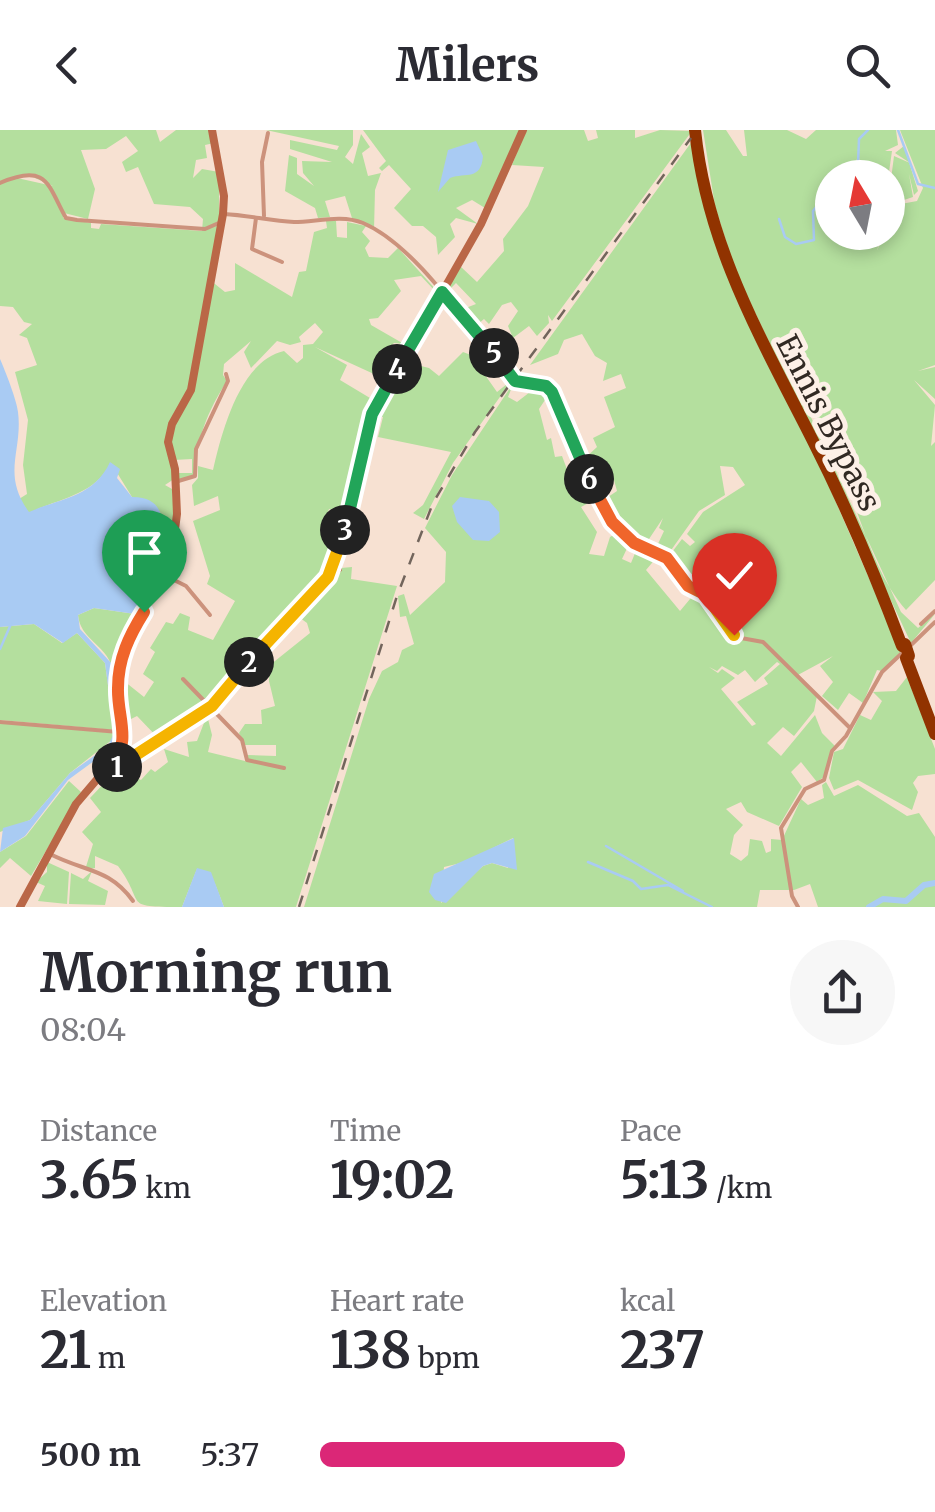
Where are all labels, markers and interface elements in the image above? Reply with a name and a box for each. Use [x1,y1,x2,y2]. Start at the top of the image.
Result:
text: Milers [396,37,539,93]
icon: back [40,38,95,93]
icon: search [840,38,895,93]
north arrow [815,160,905,250]
map controls [815,160,905,250]
pin: 5 [469,328,519,378]
street label: Ennis Bypass [768,328,889,517]
text: 5 [486,335,502,371]
pin: 4 [372,344,422,394]
text: 4 [388,351,406,387]
pin: 6 [564,454,614,504]
text: 6 [580,461,598,497]
pin: 3 [320,505,370,555]
pin [102,510,187,613]
text: 3 [337,512,353,548]
icon: arrive [117,525,172,580]
pin [692,533,777,636]
icon: check [707,548,762,603]
pin: 2 [224,637,274,687]
text: 2 [241,644,257,680]
pin: 1 [92,742,142,792]
text: 1 [111,749,123,785]
text: Morning run [40,938,392,1007]
button: share [790,940,895,1045]
text: 08:04 [40,1010,126,1050]
text: Distance [40,1113,157,1149]
text: Time [330,1113,401,1149]
text: Pace [620,1113,681,1149]
text: 3.65 [40,1149,139,1212]
text: 19:02 [330,1149,454,1212]
text: 5:13 [620,1149,709,1212]
text: km [139,1170,191,1206]
text: /km [709,1170,772,1206]
text: Elevation [40,1283,167,1319]
text: Heart rate [330,1283,464,1319]
text: kcal [620,1283,675,1319]
text: 21 [40,1319,91,1382]
text: 138 [330,1319,411,1382]
text: 237 [620,1319,705,1382]
text: m [91,1340,126,1376]
text: bpm [411,1340,480,1376]
text: 500 m [40,1435,141,1475]
text: 5:37 [200,1435,259,1475]

